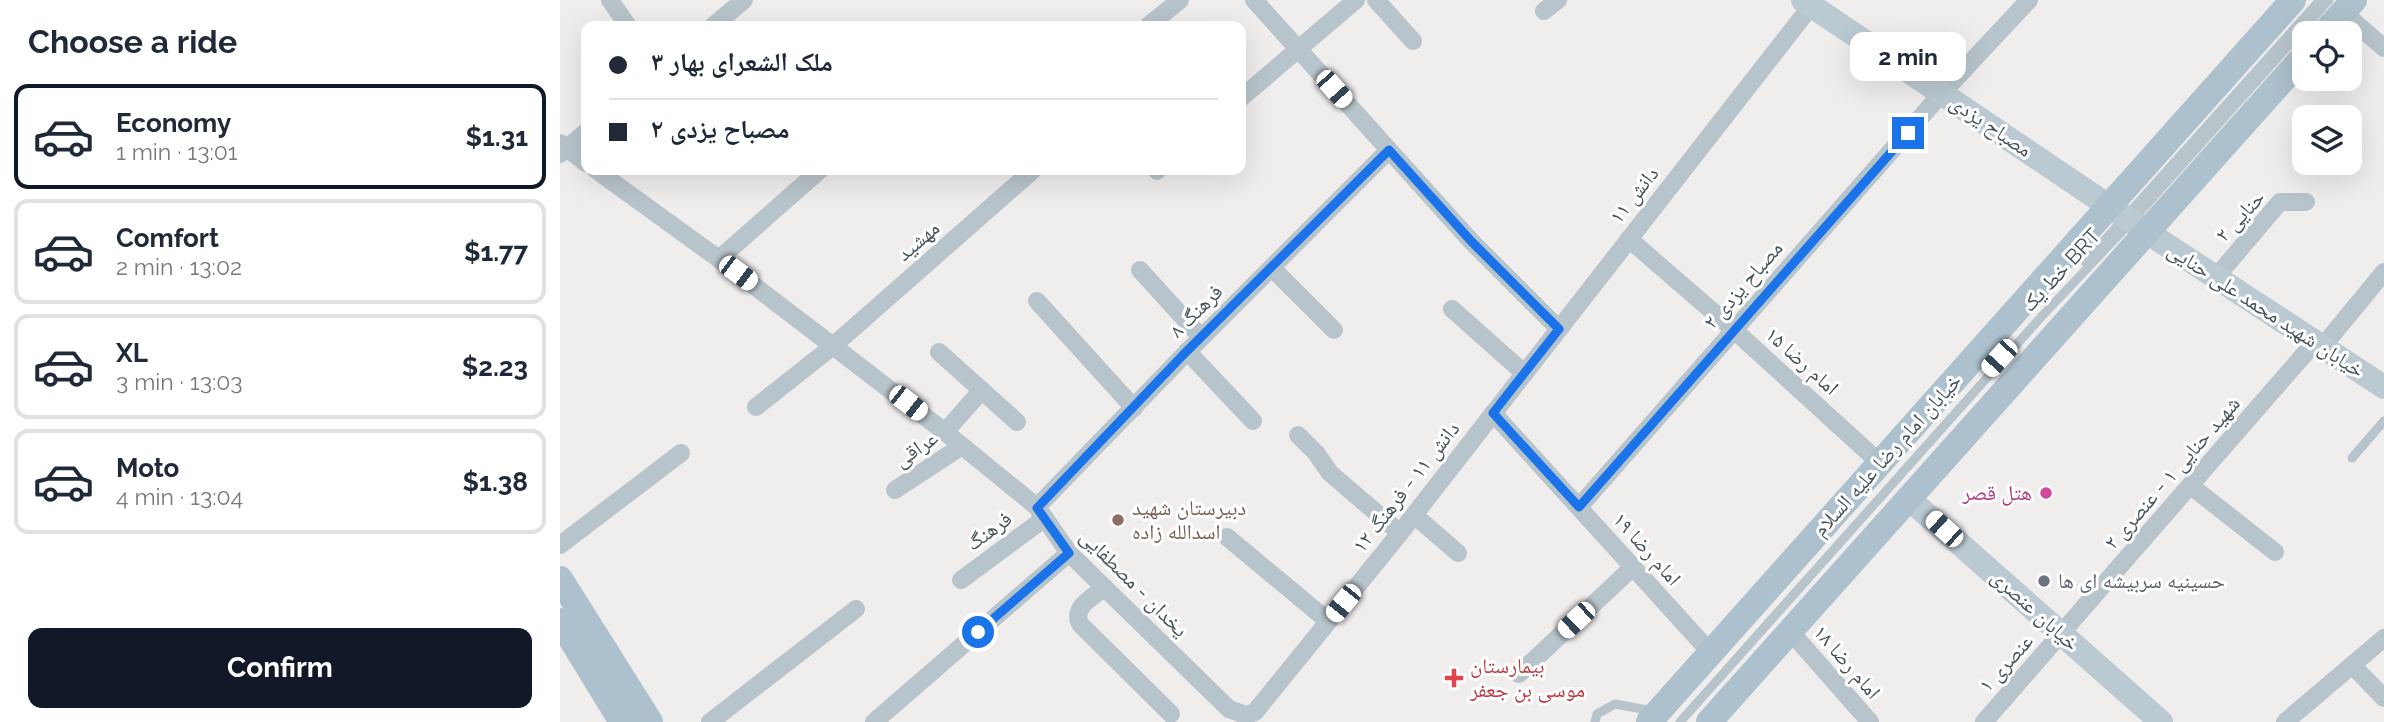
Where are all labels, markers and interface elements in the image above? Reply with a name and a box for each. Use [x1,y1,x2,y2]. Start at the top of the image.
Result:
map controls [2292,21,2362,175]
button: locate [2292,21,2362,91]
text: Choose a ride [28,23,237,60]
callout: 2 min [1850,32,1966,80]
text: 2 min [1878,43,1938,70]
text: ملک الشعرای بهار ۳ [651,47,833,77]
car [1313,66,1356,112]
street label: مصباح یزدی [1945,89,2037,163]
icon: car [32,105,95,168]
button: layers [2292,105,2362,175]
text: Economy [116,108,231,138]
text: مصباح یزدی ۲ [651,114,790,144]
route end [1892,117,1924,149]
text: $1.31 [465,122,528,152]
text: 1 min · 13:01 [116,138,238,165]
street label: دانش ۱۱ [1604,161,1664,229]
street label: حنایی ۲ [2210,185,2270,247]
street label: مهشید [891,215,944,266]
icon: car [32,220,95,283]
text: Comfort [116,223,219,253]
street label: خط یک BRT [2016,223,2105,316]
street label: مصباح یزدی ۲ [1698,236,1788,334]
text: $1.77 [464,237,528,267]
street label: خیابان شهید محمد علی حنایی [2163,237,2369,383]
car [715,252,762,294]
text: 2 min · 13:02 [116,253,242,280]
street label: فرهنگ ۸ [1164,279,1228,343]
street label: امام رضا ۱۵ [1759,321,1844,401]
icon: car [32,335,95,398]
car [1978,335,2021,381]
text: XL [116,338,148,368]
text: $2.23 [462,352,528,382]
text: 3 min · 13:03 [116,368,243,395]
street label: خیابان امام رضا علیه السلام [1807,368,1968,543]
car [885,382,932,424]
street label: شهید حنایی ۱ - عنصری ۲ [2098,391,2246,555]
street label: دانش ۱۱ - فرهنگ ۱۲ [1347,416,1465,558]
street label: عراقی [889,425,943,473]
icon: car [32,450,95,513]
text: Moto [116,453,179,483]
text: $1.38 [463,467,528,497]
place label: هتل قصر [1961,480,2032,506]
text: 4 min · 13:04 [116,483,243,510]
marker: هتل قصر [2038,485,2054,501]
place label: دبیرستان شهید اسدالله زاده [1132,495,1246,544]
street label: فرهنگ [961,506,1016,556]
street label: امام رضا ۱۹ [1607,507,1687,592]
car [1922,507,1967,551]
marker: دبیرستان شهید اسدالله زاده [1110,512,1126,528]
street label: یخدان - مصطفایی [1075,524,1193,642]
street label: خیابان عنصری [1986,564,2084,656]
place label: حسینیه سربیشه ای ها [2058,568,2225,593]
marker: حسینیه سربیشه ای ها [2036,573,2052,589]
car [1322,580,1365,626]
car [1554,598,1599,642]
route start [962,616,994,648]
street label: امام رضا ۱۸ [1807,620,1886,705]
button: Confirm [28,628,532,708]
street label: عنصری ۱ [1973,628,2038,697]
place label: بیمارستان موسی بن جعفر [1469,653,1585,703]
marker: بیمارستان موسی بن جعفر [1444,668,1464,688]

